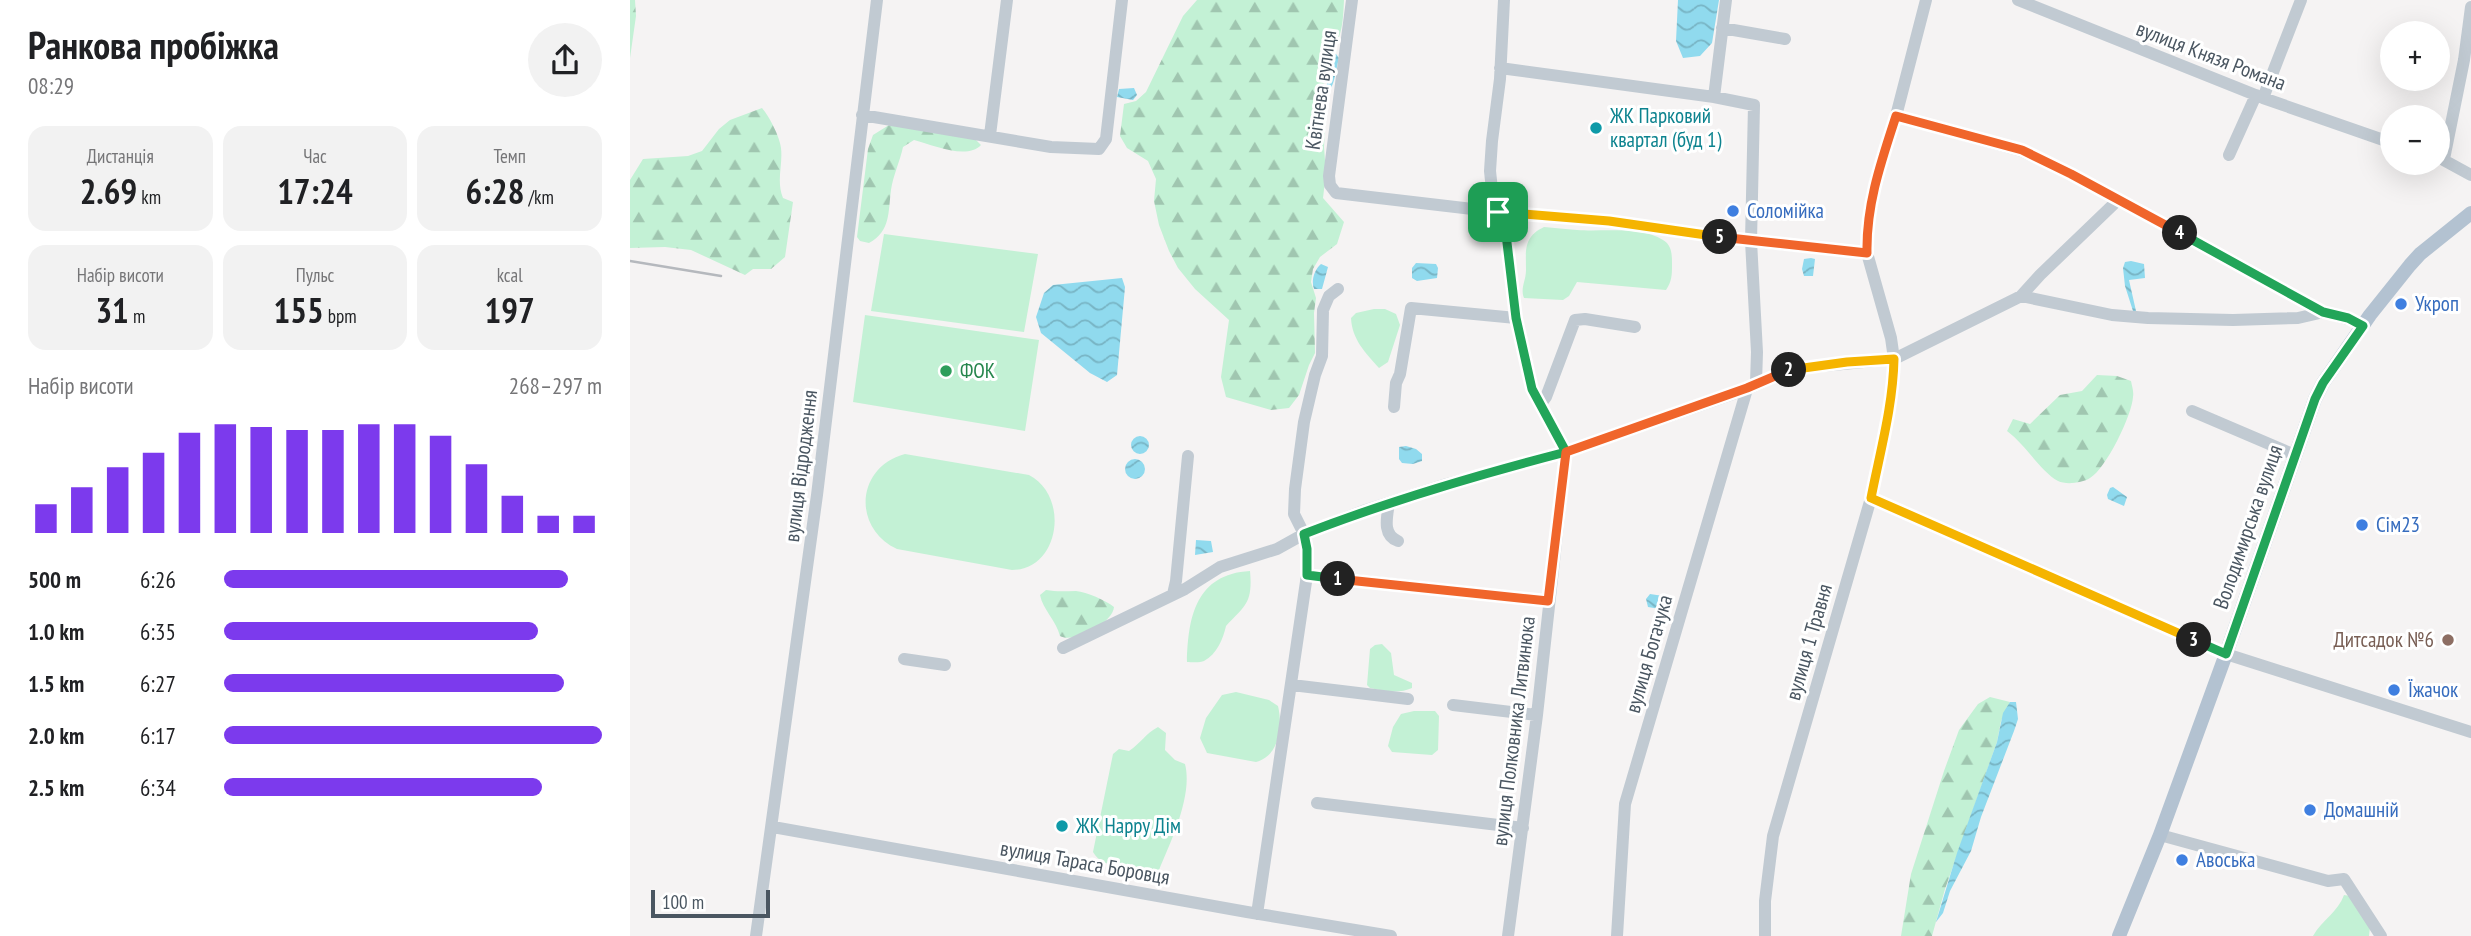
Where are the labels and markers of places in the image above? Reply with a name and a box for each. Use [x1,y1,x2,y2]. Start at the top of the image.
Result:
place label: ЖК Парковий квартал (буд 1) [1609,102,1721,153]
marker: ЖК Парковий квартал (буд 1) [1588,120,1604,136]
pin [1468,182,1528,242]
place label: Соломійка [1747,197,1824,224]
marker: Соломійка [1725,203,1741,219]
pin: 4 [2162,216,2198,250]
pin: 5 [1702,219,1738,254]
place label: Укроп [2415,290,2459,317]
marker: Укроп [2393,296,2409,312]
pin: 2 [1772,352,1806,388]
place label: ФОК [960,357,995,384]
marker: ФОК [938,363,954,379]
place label: Сім23 [2376,511,2420,538]
marker: Сім23 [2354,517,2370,533]
pin: 1 [1320,562,1356,596]
pin: 3 [2176,622,2212,658]
place label: Дитсадок №6 [2333,626,2434,653]
marker: Дитсадок №6 [2440,632,2456,648]
place label: Їжачок [2408,676,2458,703]
marker: Їжачок [2386,682,2402,698]
place label: Домашній [2324,796,2399,823]
marker: Домашній [2302,802,2318,818]
place label: ЖК Happy Дім [1075,812,1181,839]
marker: ЖК Happy Дім [1054,818,1070,834]
place label: Авоська [2196,846,2255,873]
marker: Авоська [2174,852,2190,868]

